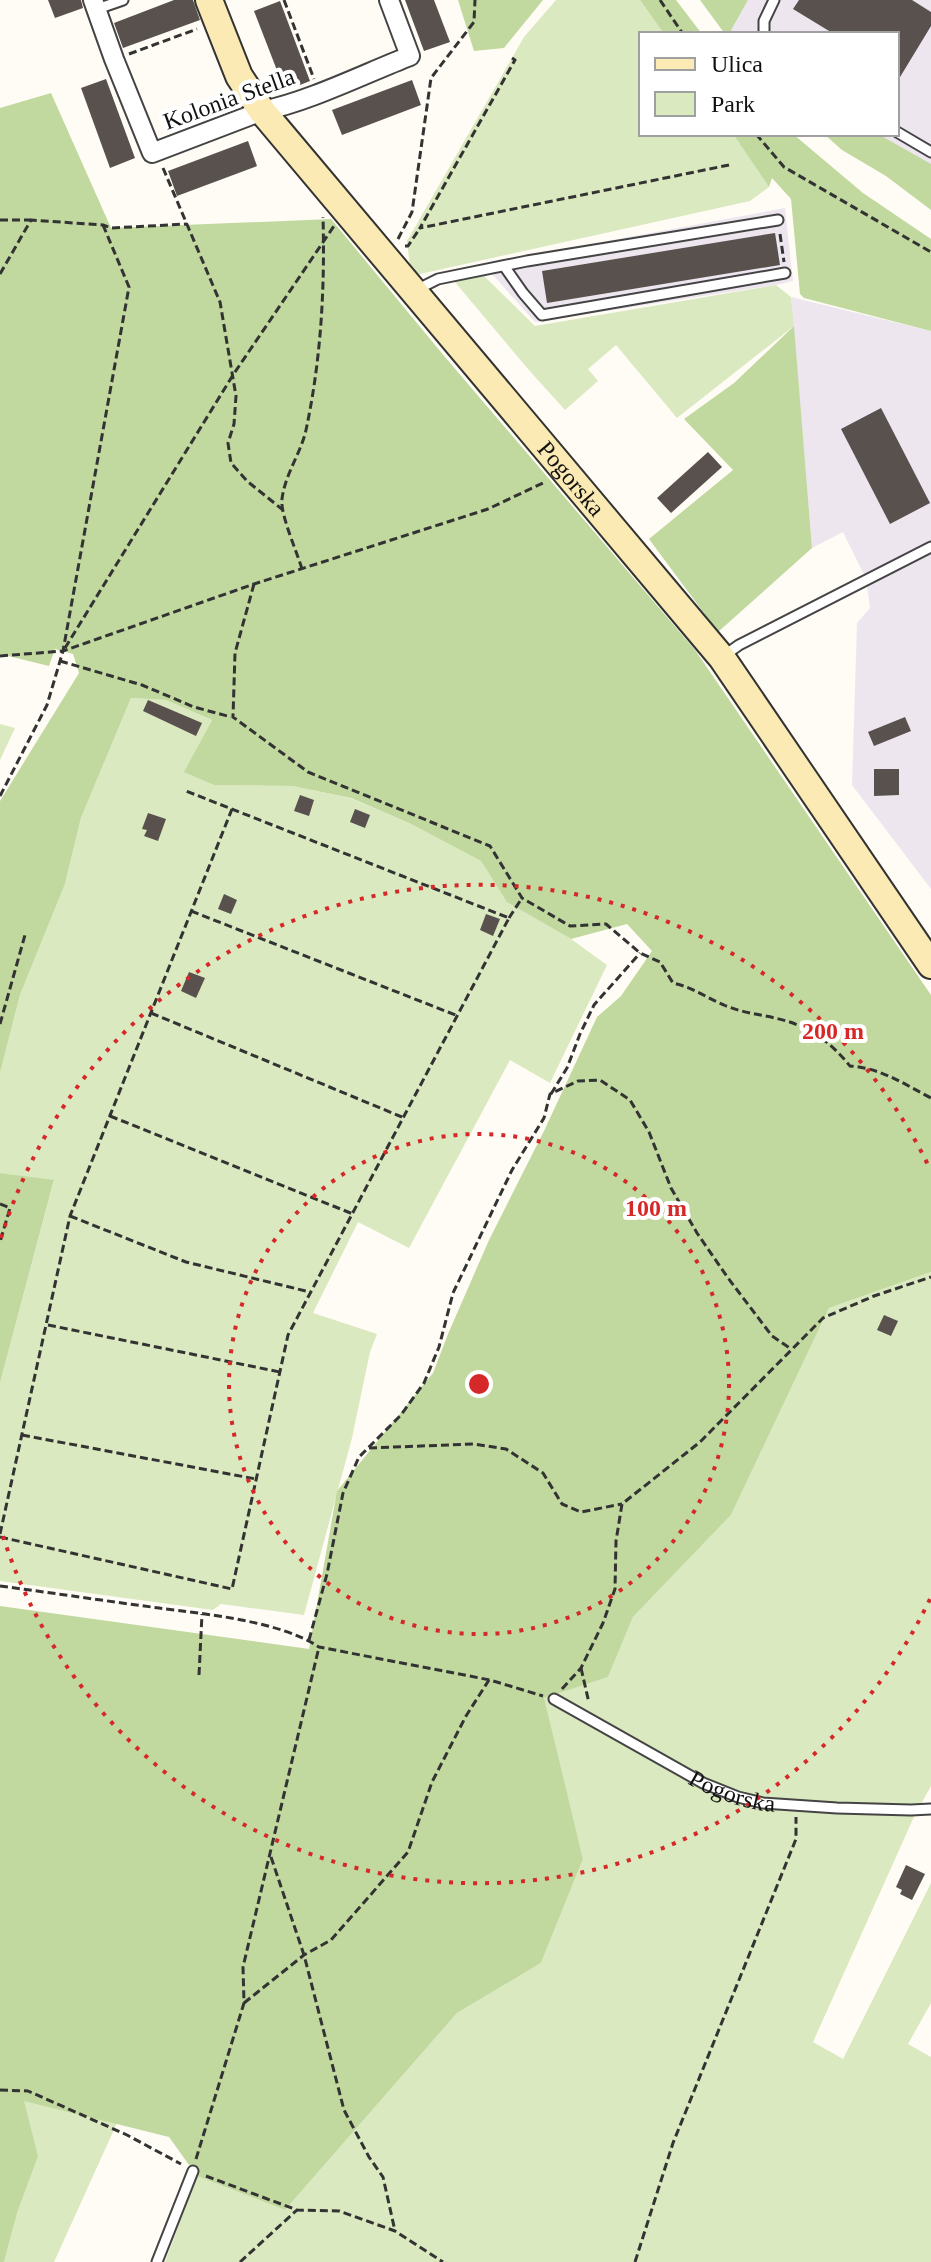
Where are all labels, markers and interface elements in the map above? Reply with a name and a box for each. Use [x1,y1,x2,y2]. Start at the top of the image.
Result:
legend [639,32,899,136]
text: Ulica [711,51,763,77]
street label: Kolonia Stella [160,63,299,135]
text: Park [711,91,755,117]
street label: Pogorska [532,436,610,522]
text: 200 m [802,1018,864,1044]
text: 100 m [625,1195,687,1221]
centre of rings [465,1370,493,1398]
street label: Pogorska [685,1765,776,1817]

